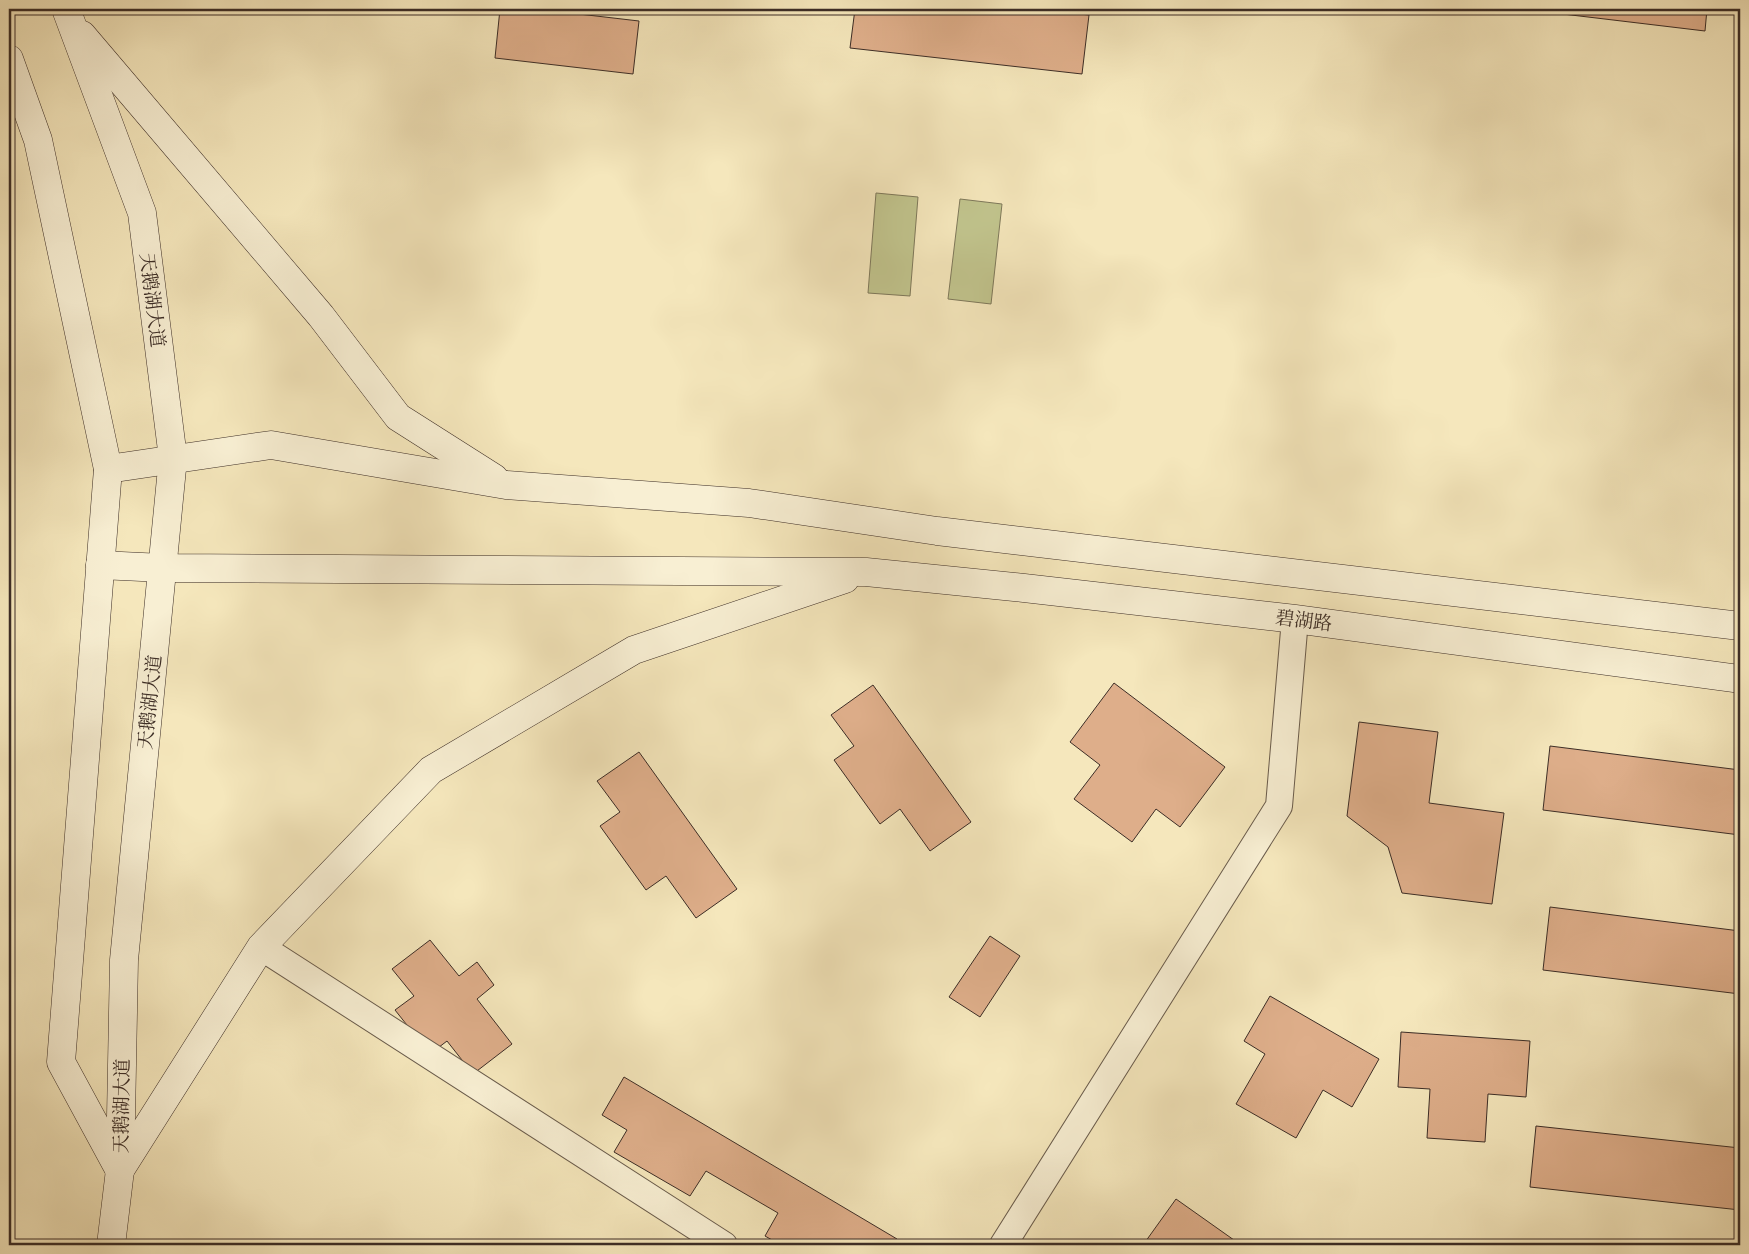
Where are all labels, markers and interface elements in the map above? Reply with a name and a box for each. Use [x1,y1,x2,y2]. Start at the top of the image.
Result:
street label: 天鹅湖大道 [134,251,171,349]
street label: 碧湖路 [1274,605,1334,636]
street label: 天鹅湖大道 [132,653,167,751]
street label: 天鹅湖大道 [108,1058,135,1154]

